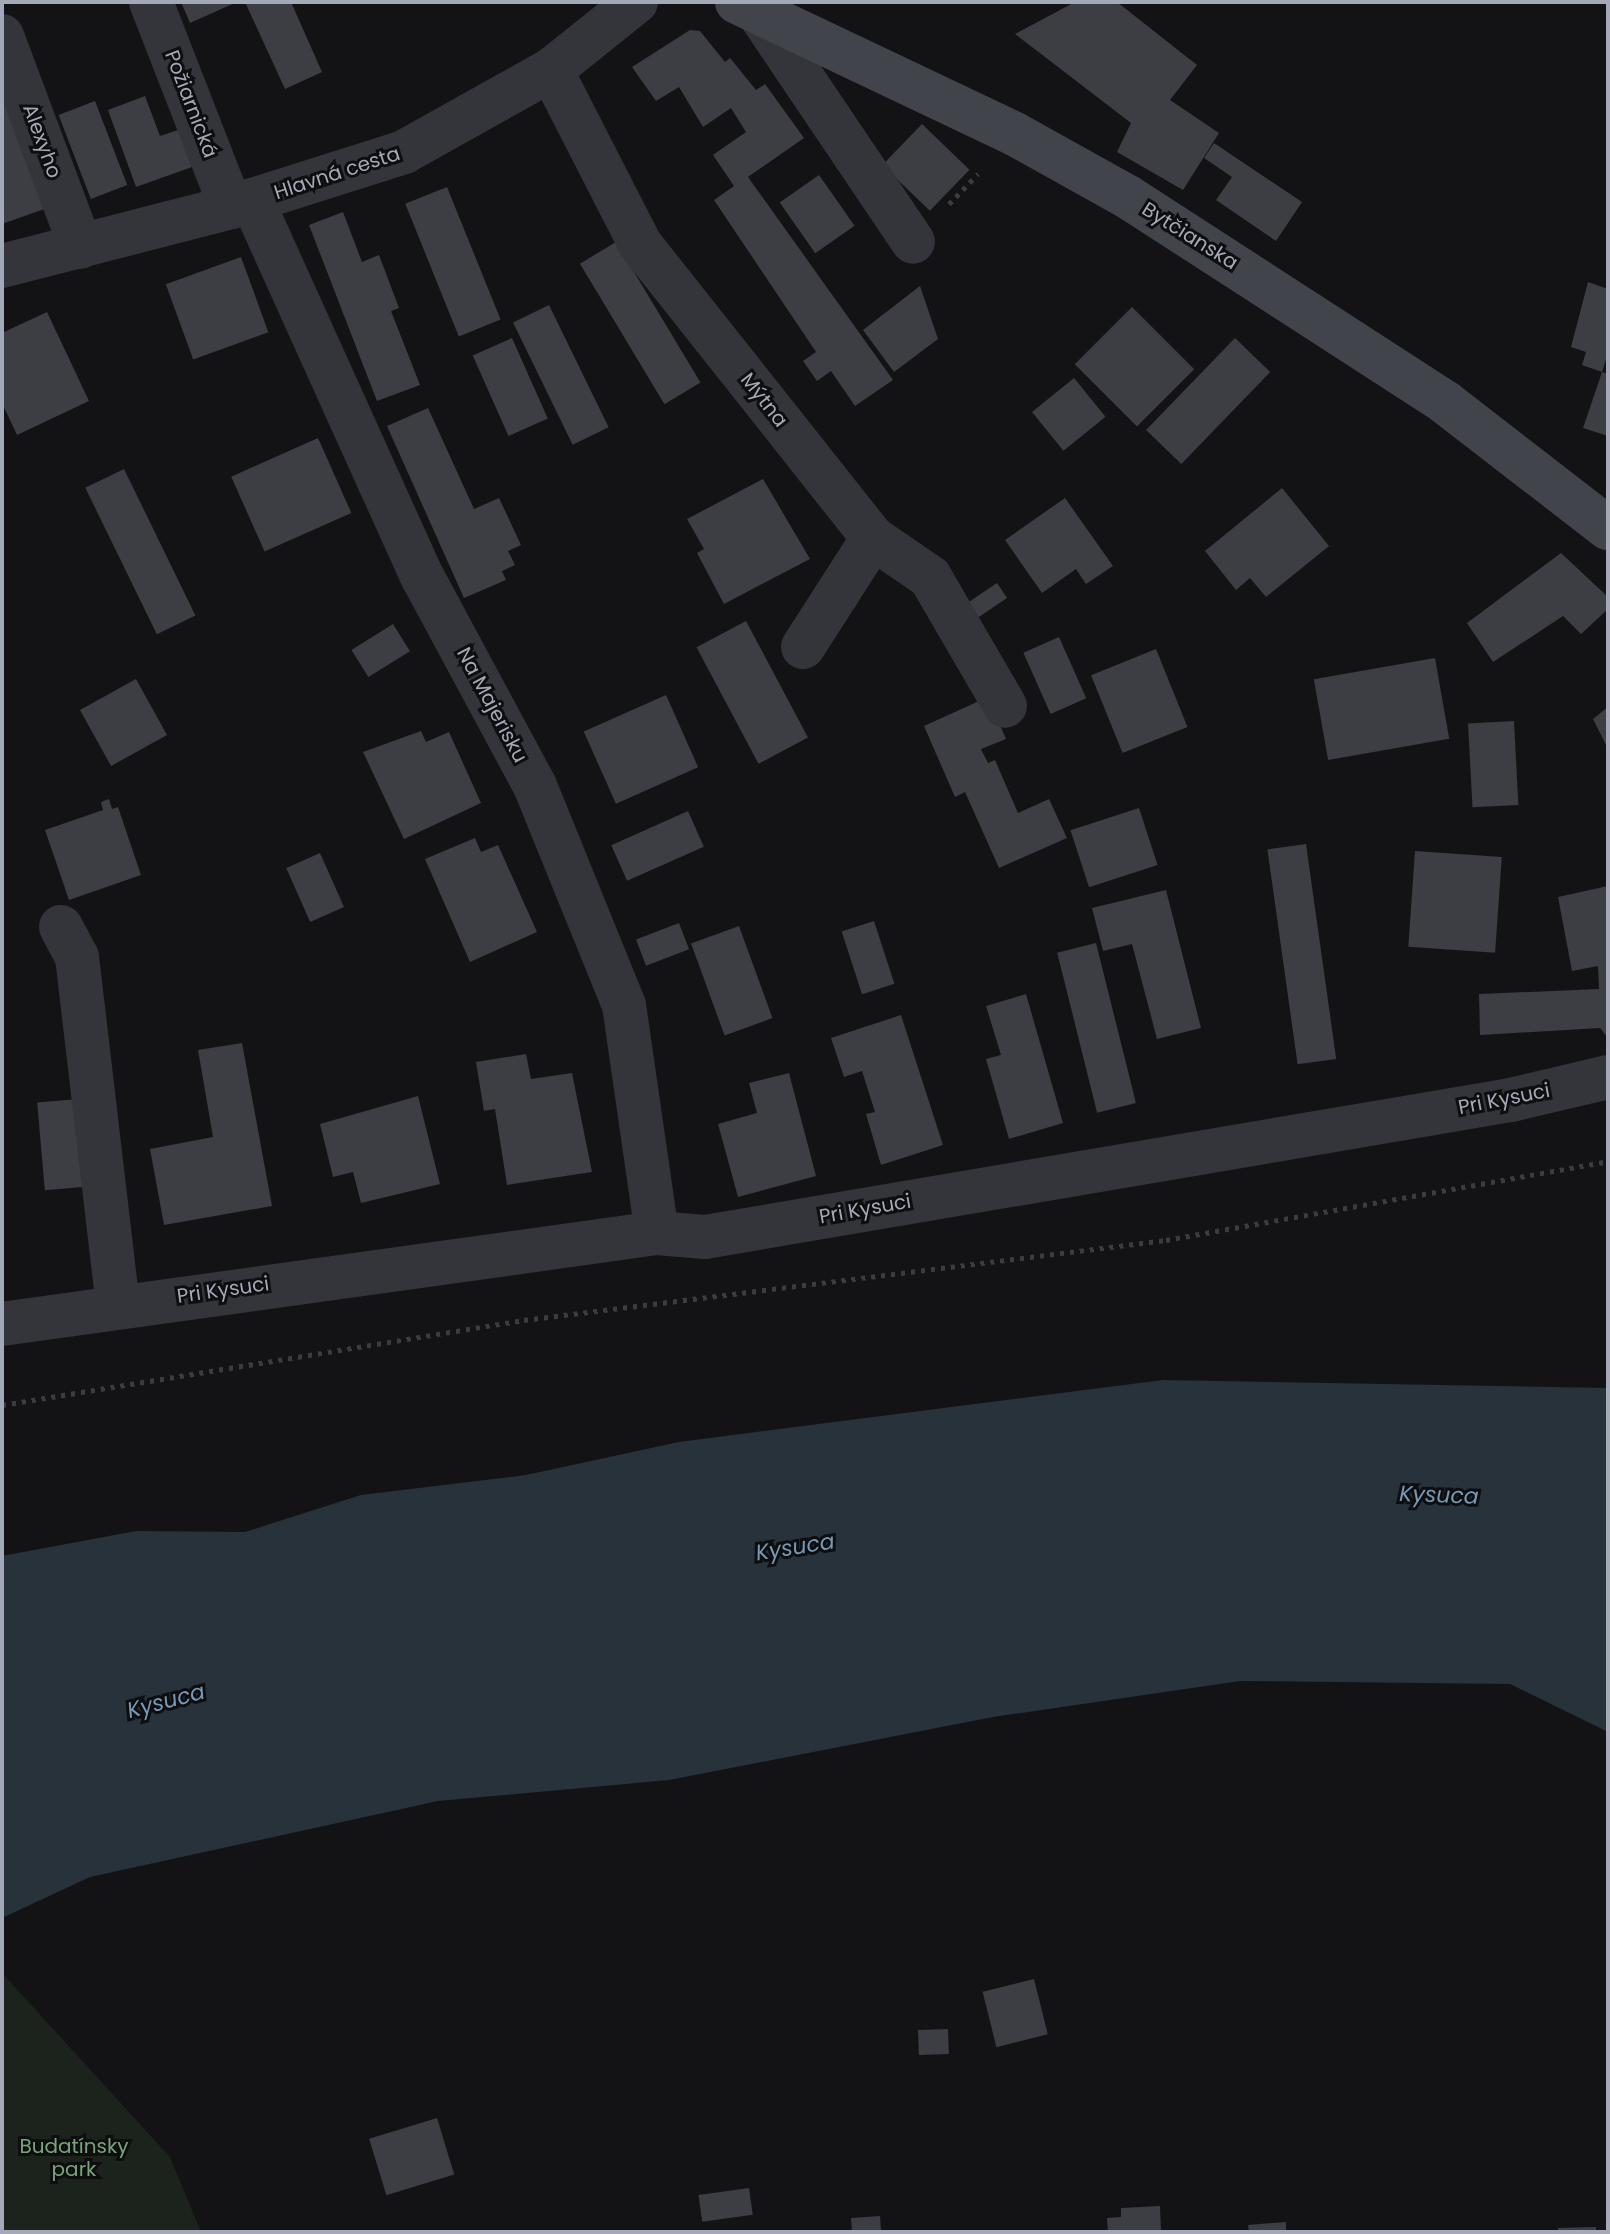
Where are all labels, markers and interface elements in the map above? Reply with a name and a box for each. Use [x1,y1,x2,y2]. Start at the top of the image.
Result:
street label: Požiarnická [160,47,222,161]
street label: Alexyho [18,101,66,181]
street label: Hlavná cesta [271,141,403,205]
street label: Bytčianska [1138,197,1242,275]
street label: Mýtna [735,368,793,432]
street label: Na Majerisku [452,643,532,767]
street label: Pri Kysuci [1456,1078,1552,1120]
street label: Pri Kysuci [817,1189,913,1229]
street label: Pri Kysuci [175,1272,271,1308]
water label: Kysuca [1399,1480,1479,1510]
water label: Kysuca [754,1528,836,1566]
water label: Kysuca [124,1678,208,1724]
park label: Budatínsky park [19,2135,129,2182]

